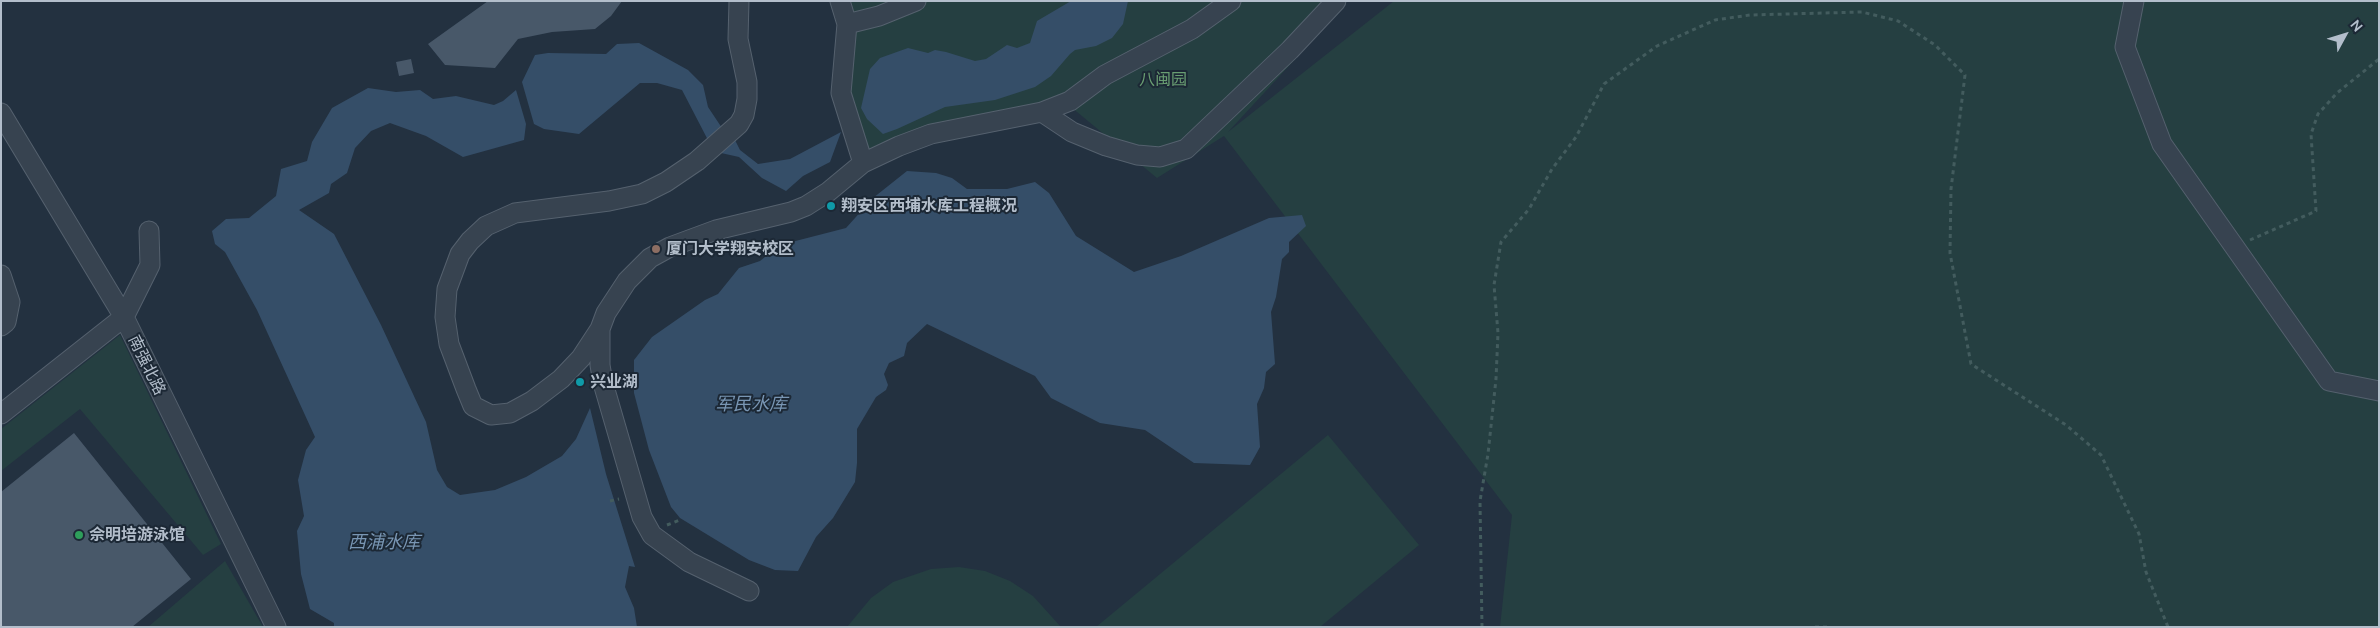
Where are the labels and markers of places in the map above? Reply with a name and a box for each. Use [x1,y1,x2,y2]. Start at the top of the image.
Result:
place label: 翔安区西埔水库工程概况 [841,196,1017,216]
marker: 翔安区西埔水库工程概况 [825,200,837,212]
place label: 厦门大学翔安校区 [666,239,794,259]
marker: 厦门大学翔安校区 [650,243,662,255]
place label: 兴业湖 [590,372,638,392]
marker: 兴业湖 [574,376,586,388]
place label: 佘明培游泳馆 [89,525,185,545]
marker: 佘明培游泳馆 [73,529,85,541]

